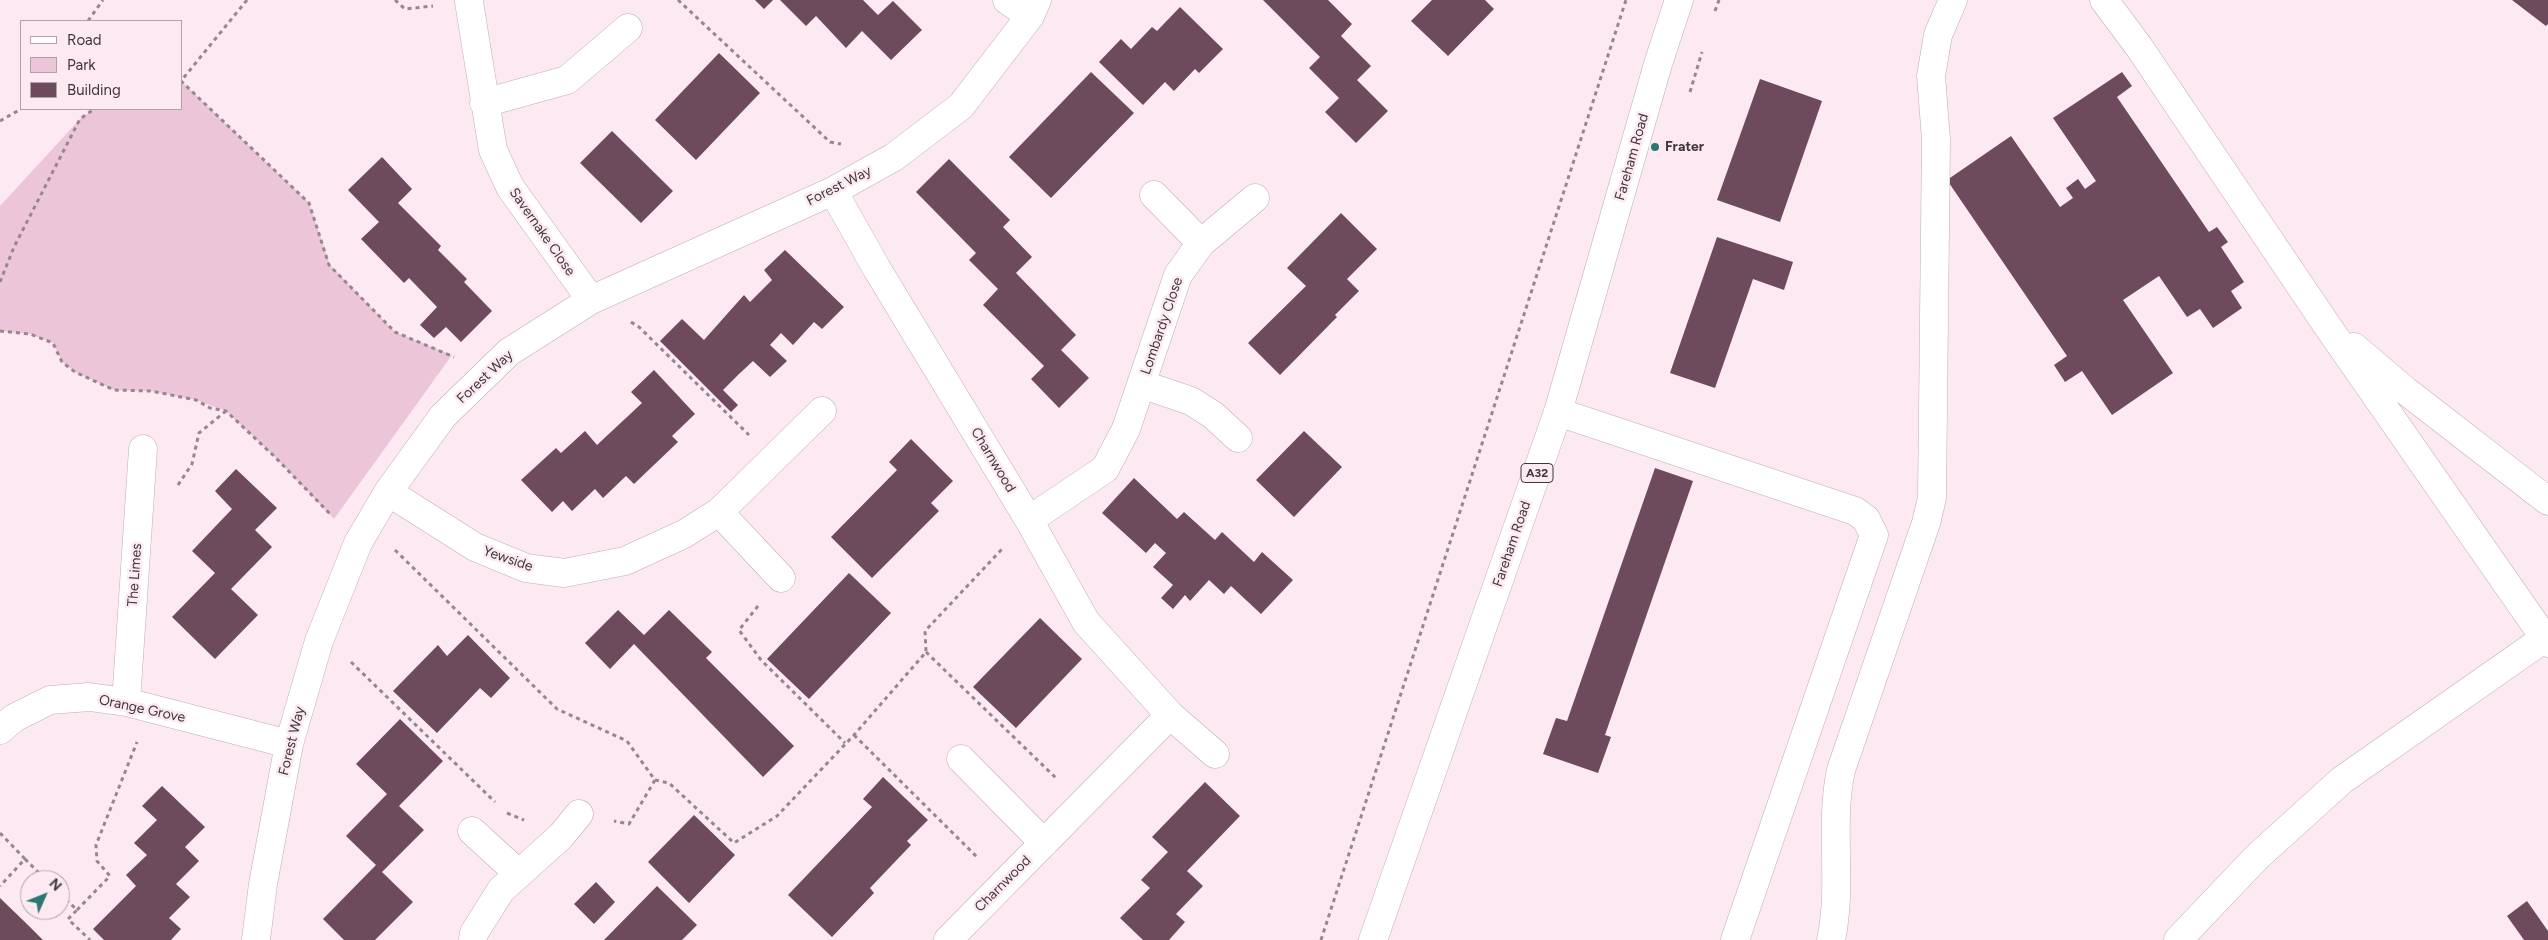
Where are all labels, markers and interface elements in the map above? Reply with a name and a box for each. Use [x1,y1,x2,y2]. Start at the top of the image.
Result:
legend [20,20,182,110]
text: Road [67,31,102,49]
text: Park [67,56,96,74]
text: Building [67,81,121,99]
street label: Fareham Road [1612,112,1652,202]
place label: Frater [1665,139,1704,155]
marker: Frater [1649,141,1661,153]
street label: Forest Way [804,162,874,210]
street label: Savernake Close [506,185,578,279]
street label: Lombardy Close [1137,275,1187,377]
street label: Forest Way [453,347,517,407]
street label: Charnwood [967,424,1019,496]
road number: A32 [1521,463,1553,482]
street label: Fareham Road [1489,499,1535,589]
street label: The Limes [124,543,146,607]
street label: Yewside [481,543,535,575]
street label: Orange Grove [97,692,187,726]
street label: Forest Way [275,705,309,777]
street label: Charnwood [971,852,1035,916]
north arrow [20,870,70,920]
text: N [46,875,65,895]

